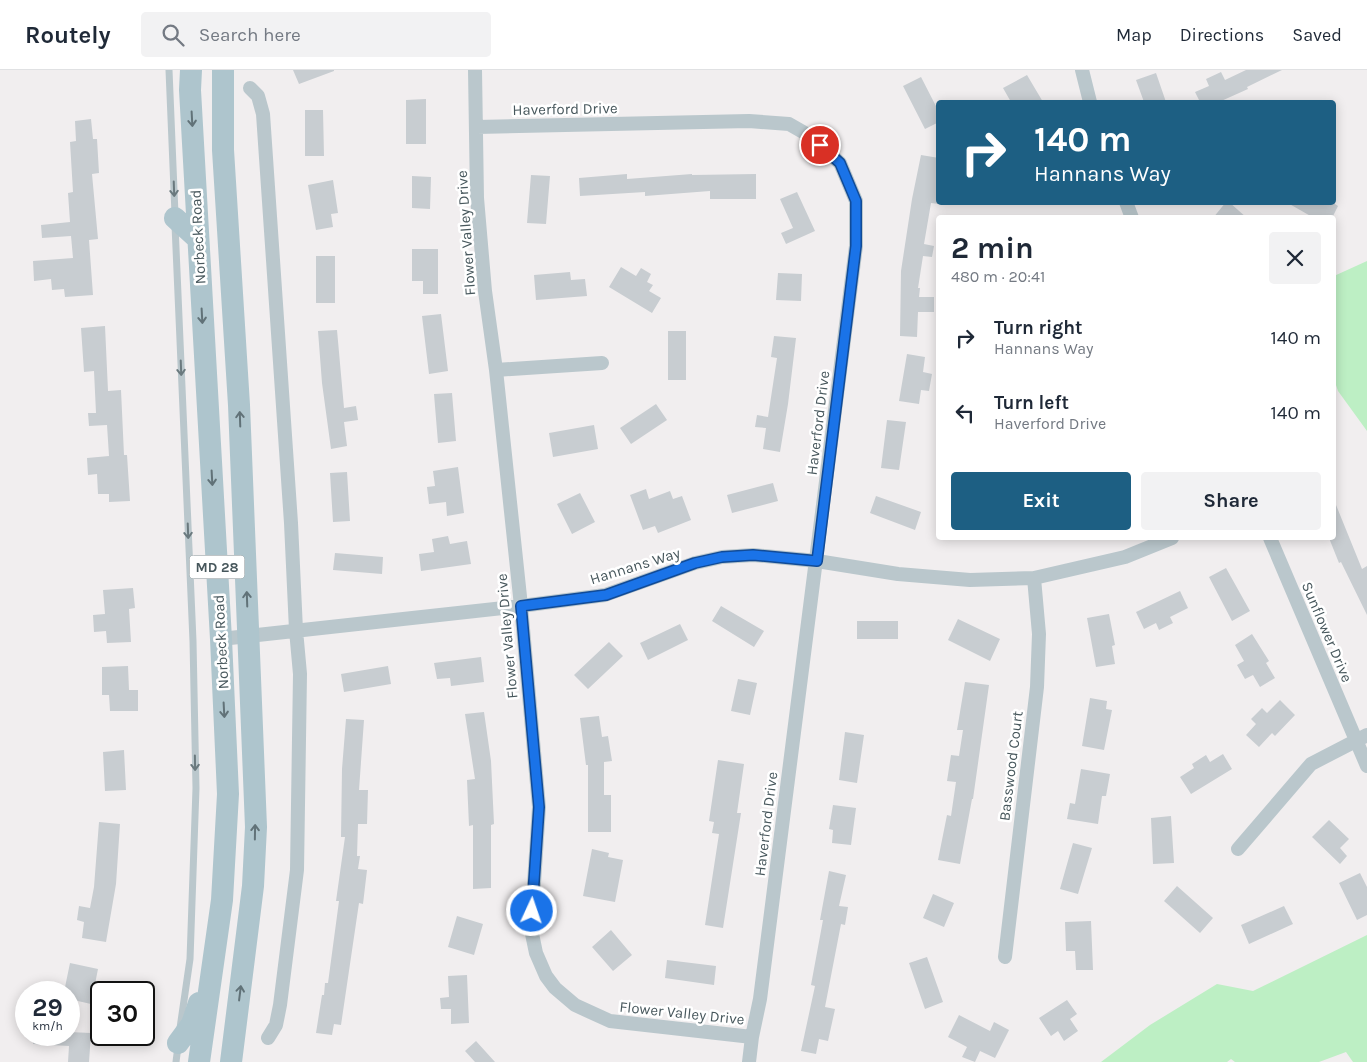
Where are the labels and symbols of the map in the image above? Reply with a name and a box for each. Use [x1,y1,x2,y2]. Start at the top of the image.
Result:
street label: Haverford Drive [512,99,618,119]
one-way arrow [187,110,196,126]
pin [799,124,841,166]
street label: Flower Valley Drive [453,170,479,296]
one-way arrow [169,180,178,196]
street label: Norbeck Road [187,189,209,285]
one-way arrow [198,308,207,324]
one-way arrow [177,360,186,376]
street label: Haverford Drive [803,370,833,476]
one-way arrow [235,412,244,428]
one-way arrow [207,470,216,486]
one-way arrow [183,522,193,539]
street label: Hannans Way [588,544,682,588]
road number: MD 28 [190,556,244,578]
street label: Flower Valley Drive [493,573,521,699]
street label: Sunflower Drive [1298,579,1356,685]
one-way arrow [243,591,252,607]
street label: Norbeck Road [210,594,232,690]
one-way arrow [219,702,229,718]
street label: Basswood Court [995,710,1027,822]
one-way arrow [191,755,200,771]
street label: Haverford Drive [751,771,781,877]
one-way arrow [251,824,260,840]
position arrow [505,884,557,936]
speed limit sign: 30 [90,981,155,1046]
one-way arrow [235,985,245,1001]
street label: Flower Valley Drive [619,997,745,1029]

